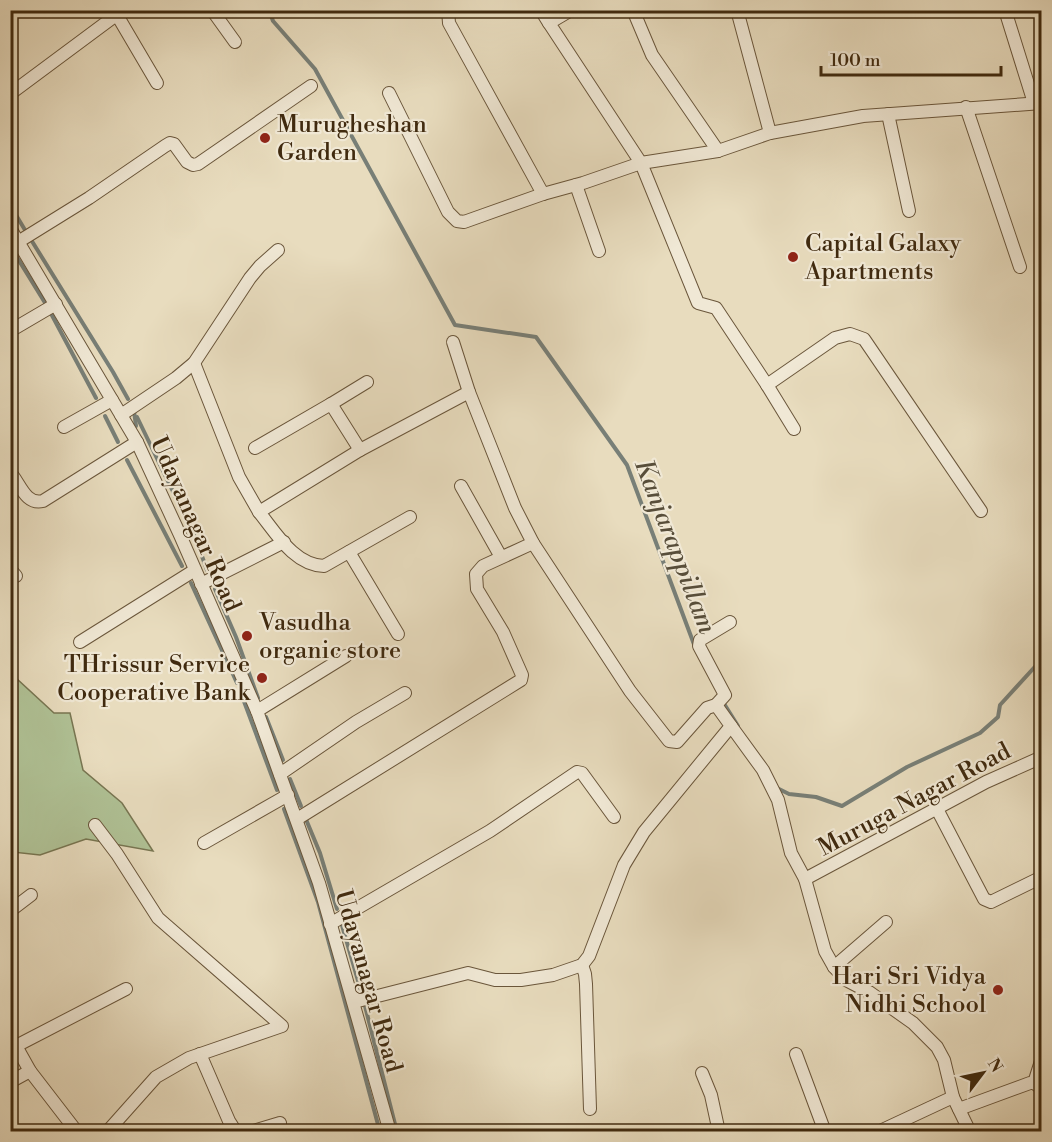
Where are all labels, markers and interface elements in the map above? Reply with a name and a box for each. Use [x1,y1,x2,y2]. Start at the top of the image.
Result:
scale bar [821,39,1001,77]
text: 100 m [830,49,881,72]
place label: Murugheshan Garden [277,110,427,168]
marker: Murugheshan Garden [258,131,272,145]
place label: Capital Galaxy Apartments [804,229,961,287]
marker: Capital Galaxy Apartments [786,250,800,264]
street label: Udayanagar Road [143,432,247,617]
water label: Kanjarappillam [627,454,723,639]
place label: Vasudha organic store [258,608,401,666]
marker: Vasudha organic store [240,629,254,643]
place label: THrissur Service Cooperative Bank [57,650,251,708]
marker: THrissur Service Cooperative Bank [255,671,269,685]
street label: Muruga Nagar Road [813,736,1016,863]
street label: Udayanagar Road [328,886,409,1076]
place label: Hari Sri Vidya Nidhi School [832,962,987,1020]
marker: Hari Sri Vidya Nidhi School [991,983,1005,997]
north arrow [953,1043,1013,1103]
text: N [983,1055,1007,1077]

